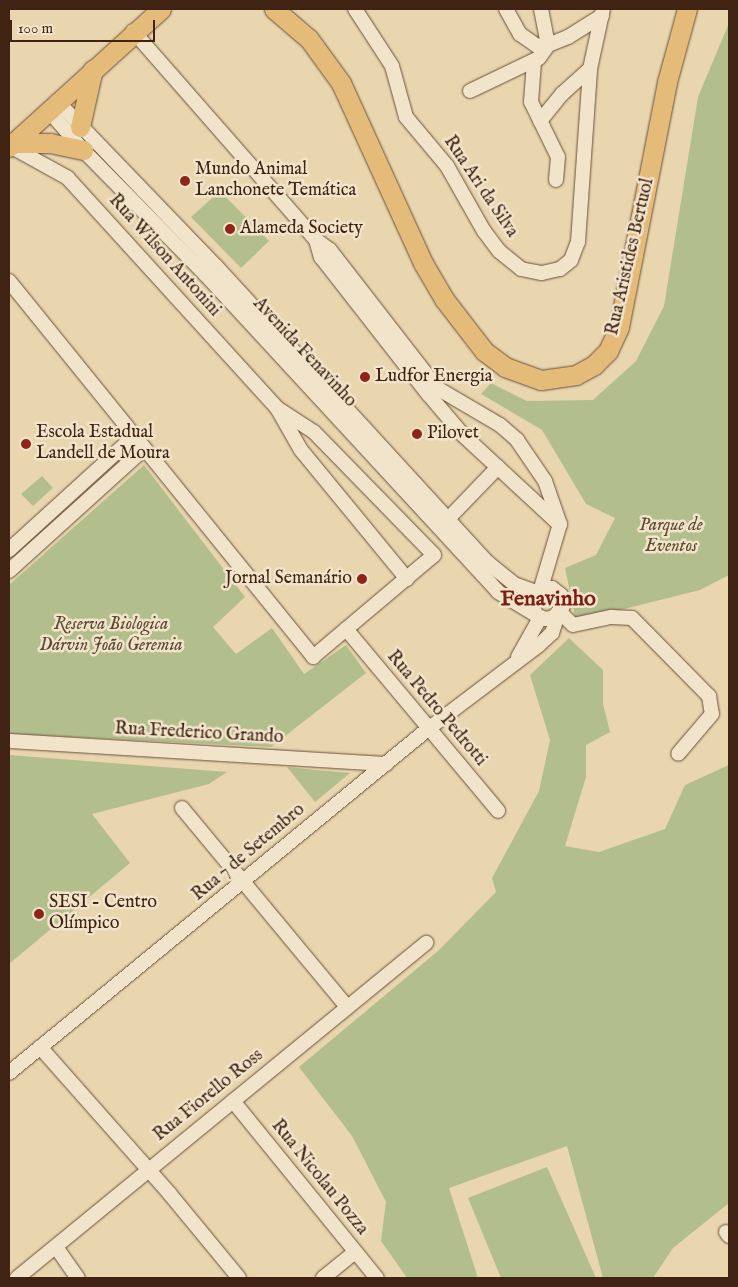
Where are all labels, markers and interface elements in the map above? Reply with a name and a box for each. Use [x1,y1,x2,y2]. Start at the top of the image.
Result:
scale bar [12,10,158,42]
text: 100 m [18,19,53,38]
street label: Rua Ari da Silva [438,132,522,242]
place label: Mundo Animal Lanchonete Temática [195,160,356,202]
marker: Mundo Animal Lanchonete Temática [179,175,191,187]
street label: Rua Aristides Bertuol [602,176,660,338]
street label: Rua Wilson Antonini [103,190,225,322]
place label: Alameda Society [240,218,363,240]
marker: Alameda Society [224,223,236,235]
street label: Avenida Fenavinho [248,294,360,412]
place label: Ludfor Energia [375,366,493,388]
marker: Ludfor Energia [359,371,371,383]
place label: Escola Estadual Landell de Moura [36,423,170,466]
place label: Pilovet [427,423,479,445]
marker: Pilovet [411,428,423,440]
marker: Escola Estadual Landell de Moura [20,438,32,450]
park label: Parque de Eventos [639,516,703,558]
place label: Jornal Semanário [225,568,352,590]
marker: Jornal Semanário [356,573,368,585]
district label: Fenavinho [500,587,596,613]
park label: Reserva Biologica Dárvin João Geremia [39,615,183,658]
street label: Rua Pedro Pedrotti [381,647,491,771]
street label: Rua Frederico Grando [114,719,284,749]
street label: Rua 7 de Setembro [188,800,310,906]
place label: SESI - Centro Olímpico [49,893,157,936]
marker: SESI - Centro Olímpico [33,908,45,920]
street label: Rua Fiorello Ross [150,1045,268,1147]
street label: Rua Nicolau Pozza [266,1116,372,1240]

